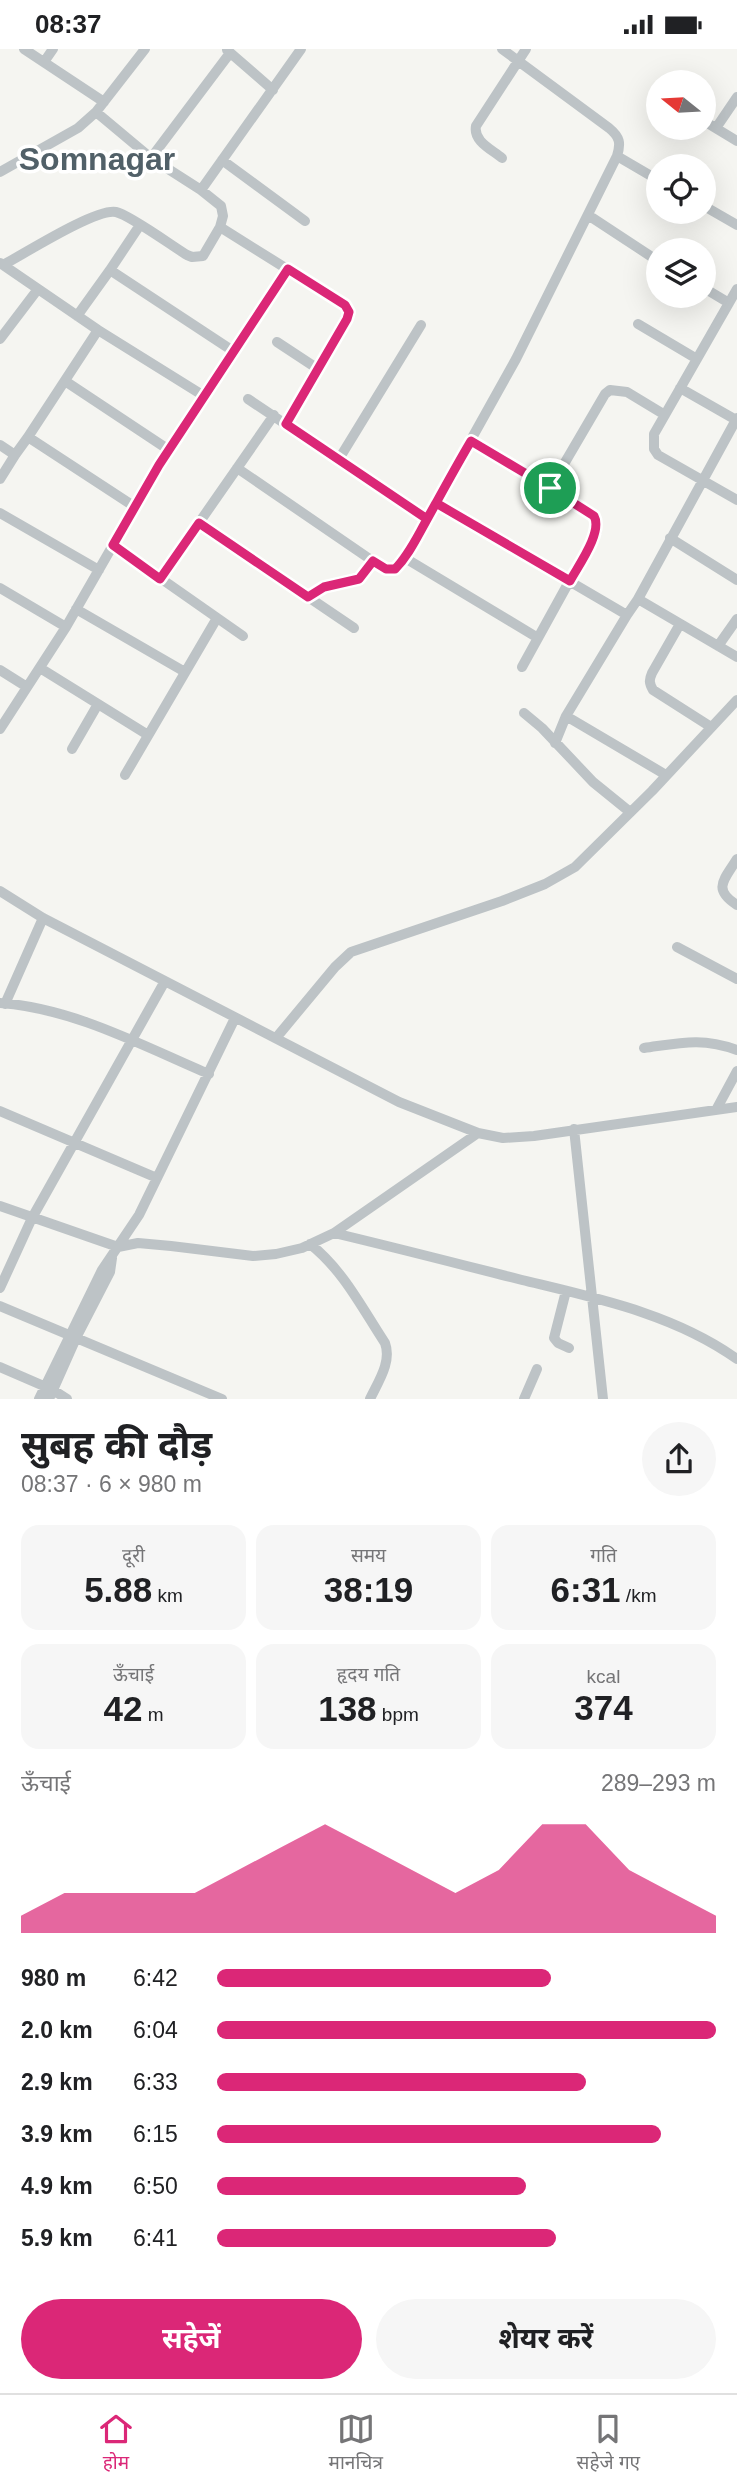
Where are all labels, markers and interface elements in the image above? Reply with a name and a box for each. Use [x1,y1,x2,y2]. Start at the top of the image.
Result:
text: 08:37 [35,9,102,39]
north arrow [646,70,716,140]
map controls [646,70,716,308]
district label: Somnagar [19,141,175,177]
button: locate [646,154,716,224]
button: layers [646,238,716,308]
pin [520,458,580,518]
icon: arrive [531,469,569,507]
button: share [642,1422,716,1496]
text: सुबह की दौड़ [21,1424,212,1466]
text: 08:37 · 6 × 980 m [21,1471,202,1497]
text: दूरी [122,1545,145,1566]
text: समय [351,1545,386,1566]
text: गति [590,1545,617,1566]
text: 5.88 [84,1570,152,1609]
text: 38:19 [324,1570,413,1609]
text: 6:31 [551,1570,621,1609]
text: km [152,1585,183,1606]
text: /km [621,1585,656,1606]
text: ऊँचाई [113,1664,154,1685]
text: हृदय गति [337,1664,400,1685]
text: kcal [587,1666,620,1687]
text: 374 [574,1688,633,1727]
text: 42 [103,1689,142,1728]
text: 138 [318,1689,377,1728]
text: m [142,1704,164,1725]
text: bpm [377,1704,419,1725]
text: ऊँचाई [21,1770,71,1796]
text: 289–293 m [601,1770,716,1796]
text: 980 m [21,1965,86,1991]
text: 6:42 [133,1965,178,1991]
text: 2.0 km [21,2017,93,2043]
text: 6:04 [133,2017,178,2043]
text: 2.9 km [21,2069,93,2095]
text: 6:33 [133,2069,178,2095]
text: 3.9 km [21,2121,93,2147]
text: 6:15 [133,2121,178,2147]
text: 4.9 km [21,2173,93,2199]
text: 6:50 [133,2173,178,2199]
text: 5.9 km [21,2225,93,2251]
text: 6:41 [133,2225,178,2251]
button: सहेजें [21,2299,362,2379]
button: शेयर करें [376,2299,716,2379]
tab: होम [97,2410,135,2477]
tab: मानचित्र [329,2410,383,2477]
tab: सहेजे गए [577,2410,640,2477]

